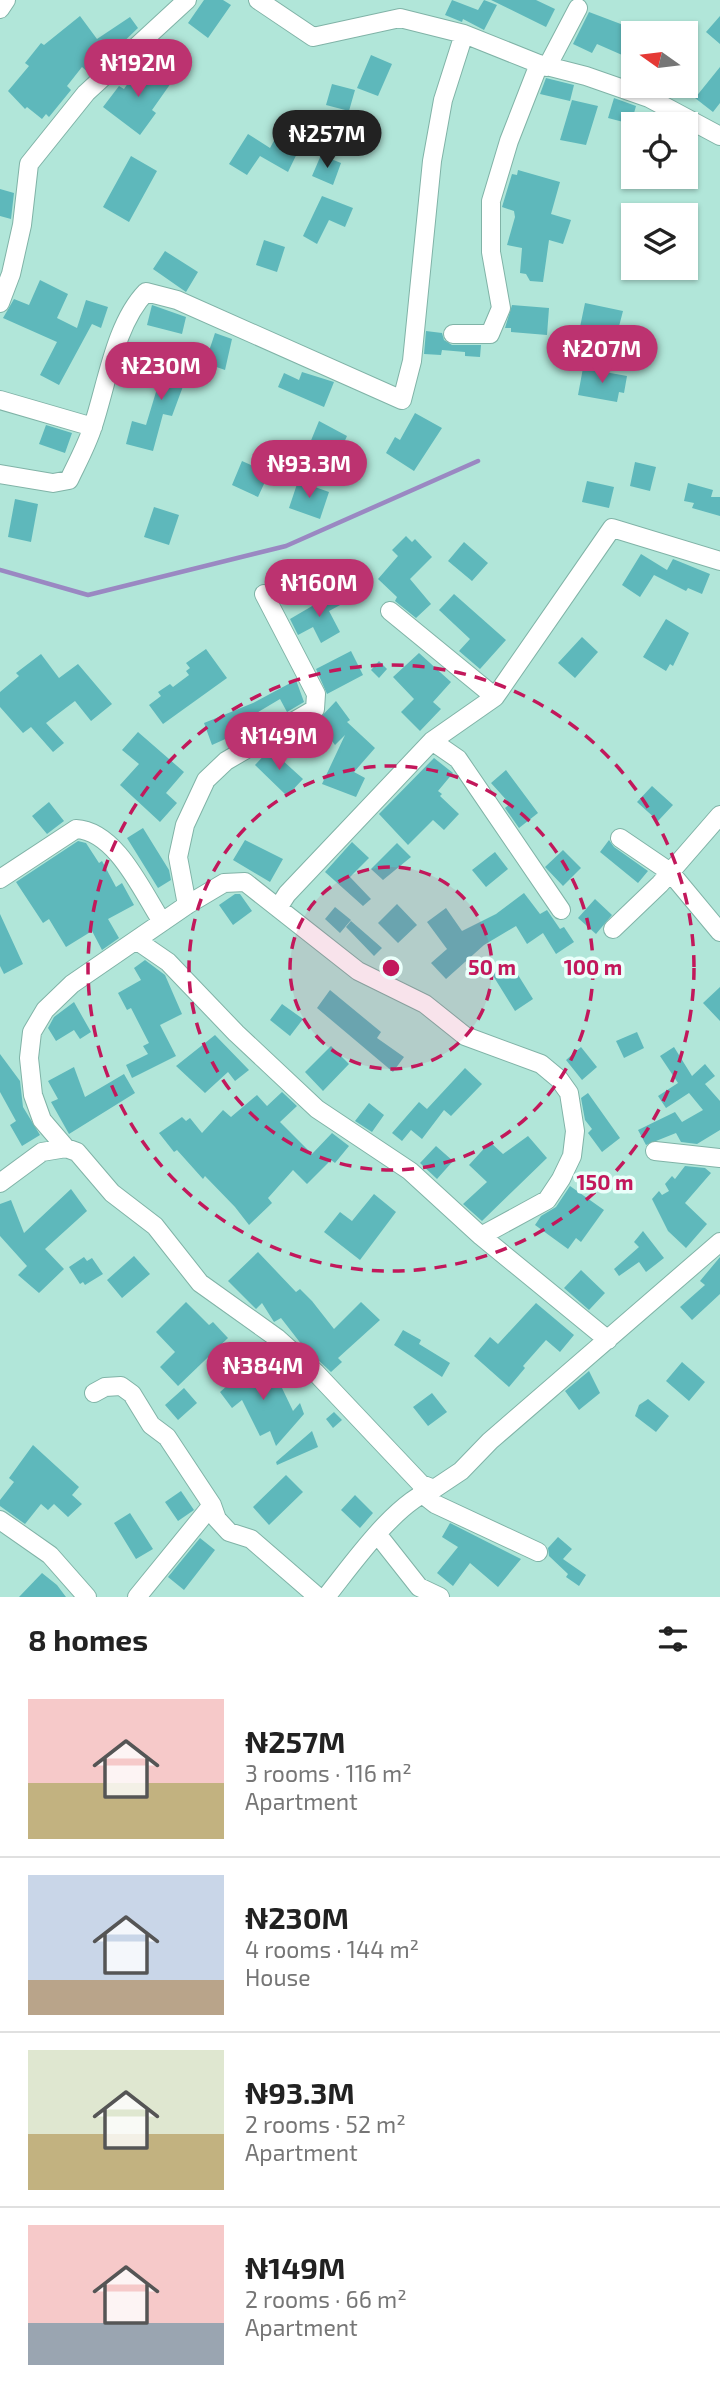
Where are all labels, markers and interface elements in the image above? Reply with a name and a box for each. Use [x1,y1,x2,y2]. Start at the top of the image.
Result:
north arrow [621,21,698,98]
map controls [621,21,698,280]
pin: ₦192M [89,40,187,99]
text: ₦192M [100,48,176,76]
pin: ₦257M [278,110,376,170]
button: locate [621,112,698,189]
text: ₦257M [288,119,366,147]
button: layers [621,203,698,280]
pin: ₦207M [553,326,651,385]
text: ₦207M [563,334,641,362]
pin: ₦230M [112,342,210,402]
text: ₦230M [121,351,201,379]
pin: ₦93.3M [252,440,366,500]
text: ₦93.3M [267,449,351,477]
pin: ₦160M [270,560,368,619]
text: ₦160M [281,568,357,596]
pin: ₦149M [230,712,328,772]
text: ₦149M [241,721,317,749]
text: 50 m [468,954,516,979]
text: 100 m [564,954,622,979]
centre of rings [379,956,403,980]
text: 150 m [577,1169,633,1194]
pin: ₦384M [214,1342,312,1402]
text: ₦384M [223,1351,303,1379]
icon: filters [654,1620,692,1658]
text: 8 homes [28,1621,148,1657]
text: ₦257M [245,1723,345,1759]
icon: home [84,1727,168,1811]
text: 3 rooms · 116 m² [245,1759,412,1787]
text: Apartment [245,1787,358,1815]
text: ₦230M [245,1899,349,1935]
icon: home [84,1903,168,1987]
text: 4 rooms · 144 m² [245,1935,419,1963]
text: House [245,1963,311,1991]
text: ₦93.3M [245,2074,355,2110]
icon: home [84,2078,168,2162]
text: 2 rooms · 52 m² [245,2110,406,2138]
text: Apartment [245,2138,358,2166]
text: ₦149M [245,2249,345,2285]
icon: home [84,2253,168,2337]
text: 2 rooms · 66 m² [245,2285,407,2313]
text: Apartment [245,2313,358,2341]

